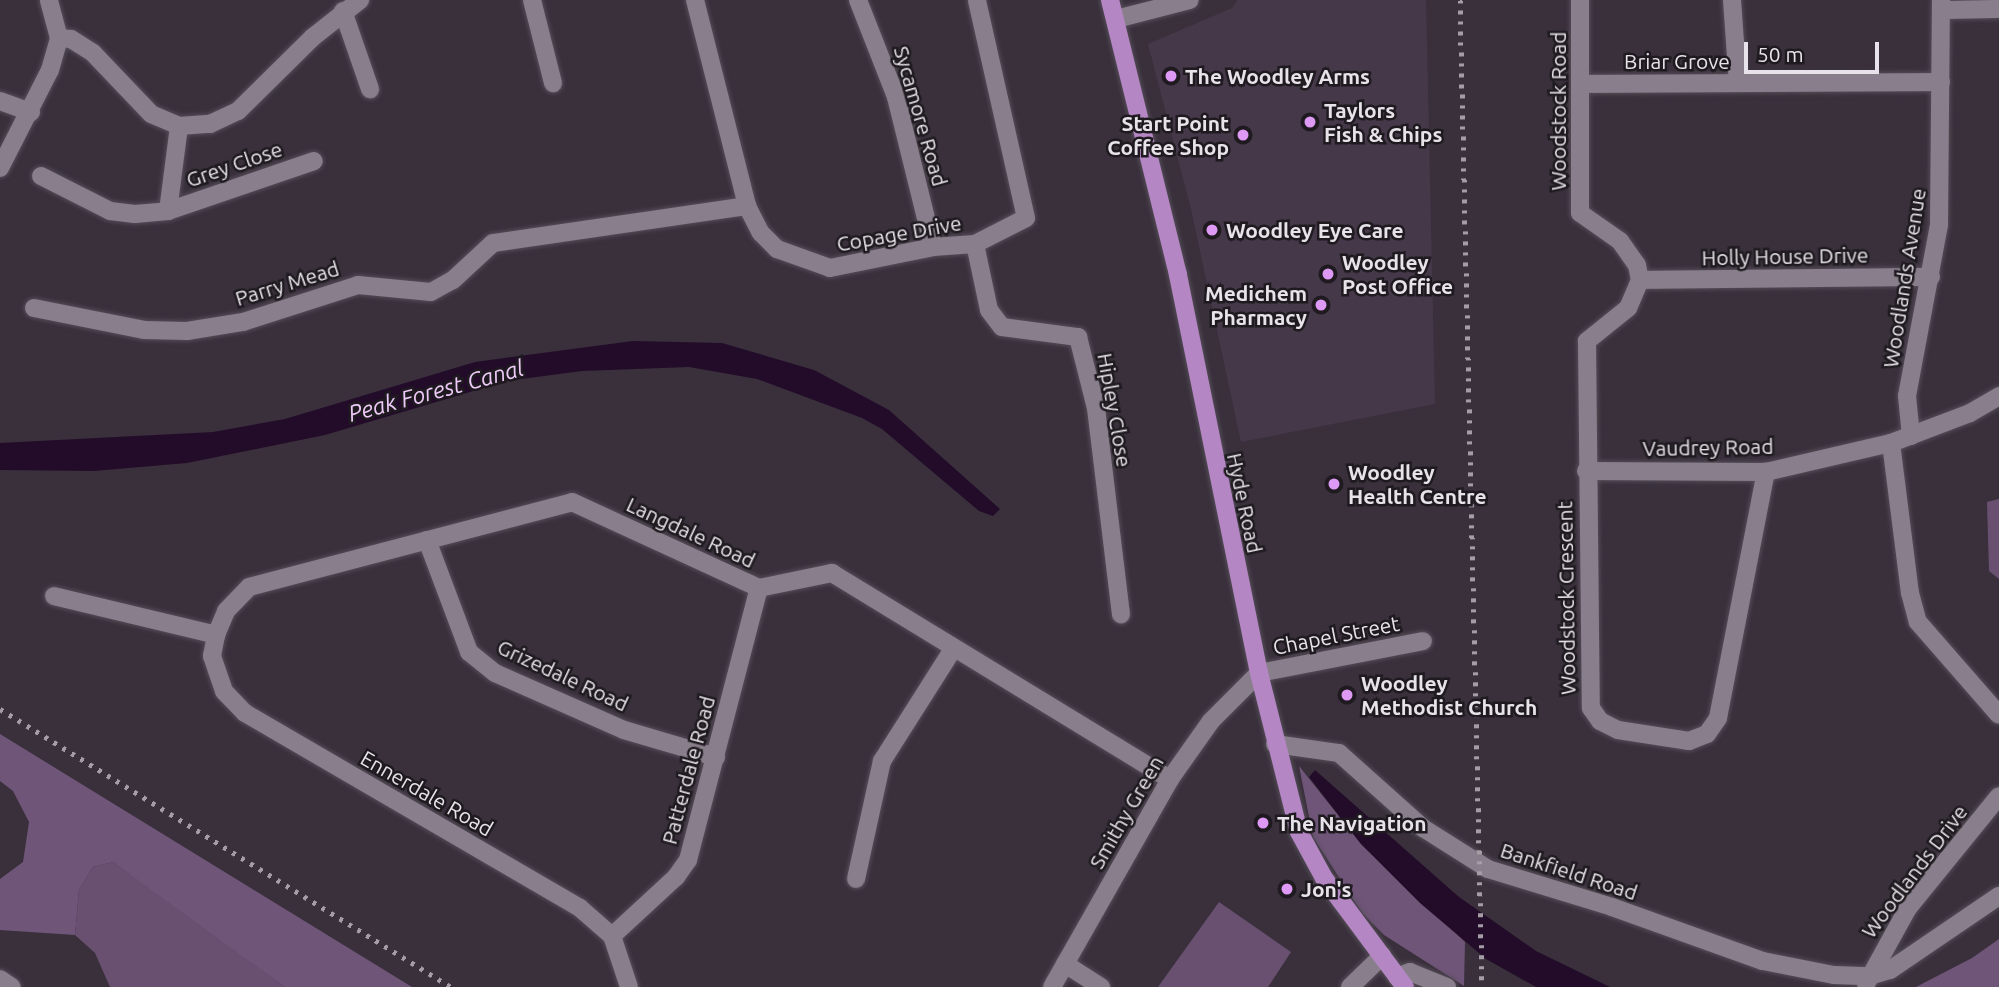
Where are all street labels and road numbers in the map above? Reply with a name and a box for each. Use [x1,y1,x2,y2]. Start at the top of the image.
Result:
street label: Woodstock Road [1545,31,1571,191]
street label: Sycamore Road [889,43,953,189]
street label: Briar Grove [1624,48,1730,74]
street label: Grey Close [183,136,285,192]
street label: Woodlands Avenue [1877,187,1931,369]
street label: Copage Drive [835,210,963,256]
street label: Holly House Drive [1701,242,1869,270]
street label: Parry Mead [232,255,342,311]
street label: Hipley Close [1093,351,1137,469]
street label: Vaudrey Road [1642,433,1774,461]
street label: Hyde Road [1222,451,1268,555]
street label: Langdale Road [623,491,759,573]
street label: Woodstock Crescent [1552,501,1580,695]
street label: Chapel Street [1271,610,1401,660]
street label: Grizedale Road [494,634,632,716]
street label: Patterdale Road [656,693,720,847]
street label: Ennerdale Road [356,745,498,841]
street label: Smithy Green [1084,751,1168,873]
street label: Woodlands Drive [1856,799,1972,943]
street label: Bankfield Road [1497,837,1641,905]

